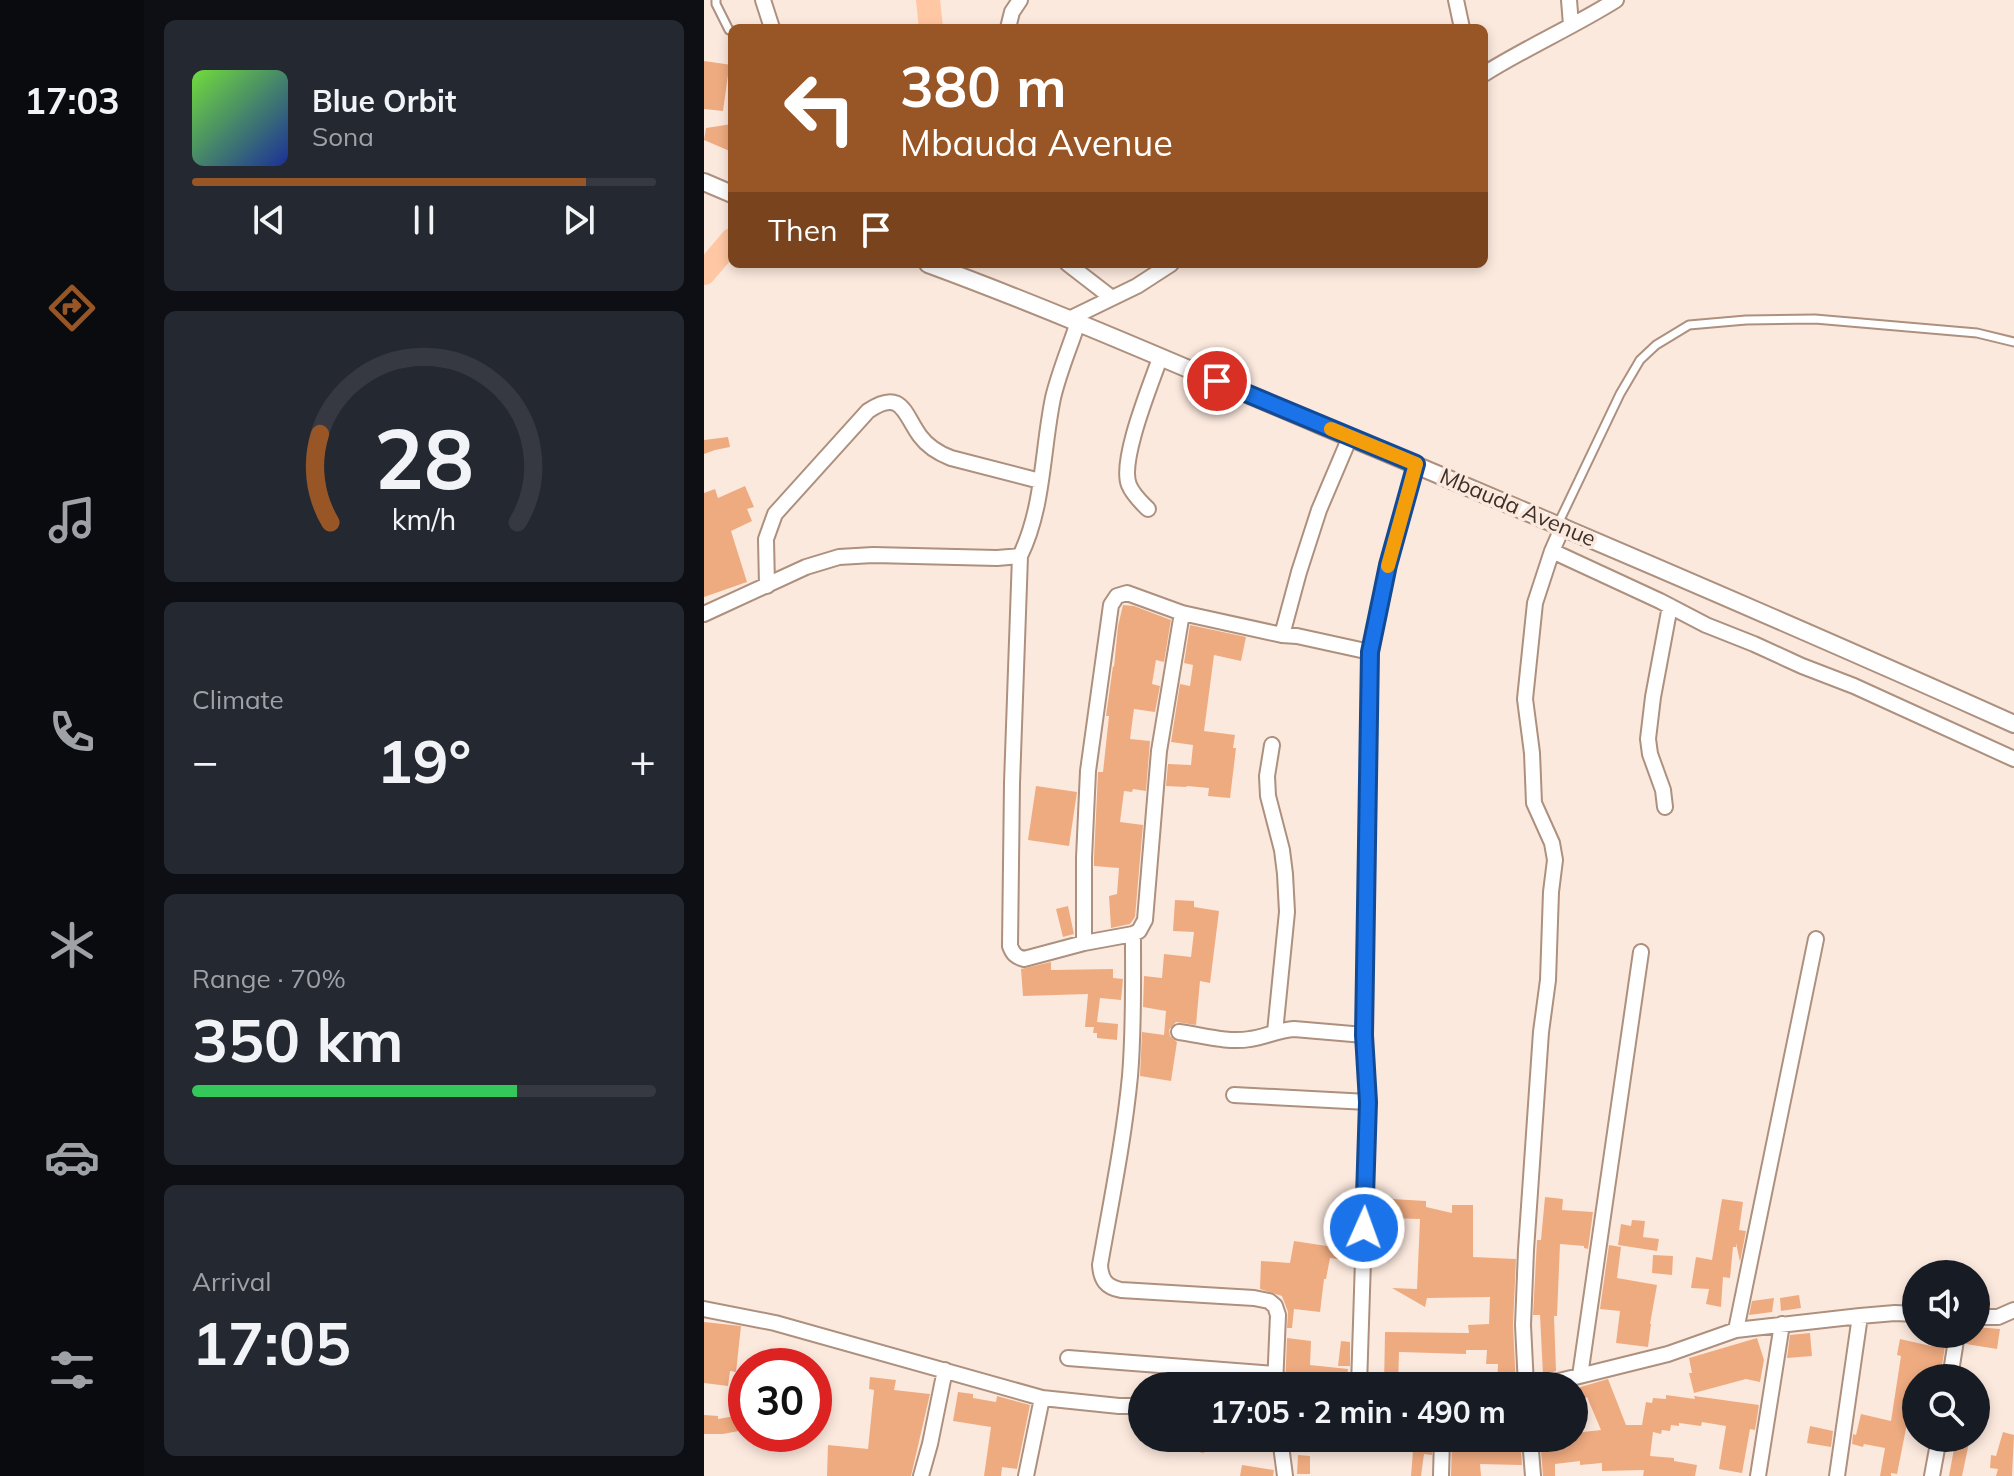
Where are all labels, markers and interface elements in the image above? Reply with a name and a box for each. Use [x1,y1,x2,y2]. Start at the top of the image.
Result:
text: 380 m [900,51,1067,121]
icon: left [768,56,872,160]
text: 17:03 [24,78,120,123]
text: Blue Orbit [312,82,456,120]
text: Sona [312,120,374,153]
text: Mbauda Avenue [900,120,1173,165]
icon: previous [247,198,291,242]
icon: pause [402,198,446,242]
icon: next [557,198,601,242]
icon: arrive [854,208,898,252]
text: Then [768,211,838,249]
icon: directions [44,280,100,336]
pin [1183,347,1251,415]
icon: arrive [1195,359,1239,403]
text: 28 [374,404,474,509]
street label: Mbauda Avenue [1436,462,1600,552]
icon: music [44,492,100,548]
text: km/h [392,501,456,537]
text: Climate [192,683,284,716]
icon: phone [44,704,100,760]
text: 19° [377,723,471,798]
text: − [192,733,218,788]
text: + [630,733,656,788]
icon: climate [44,917,100,973]
text: Range · 70% [192,962,346,995]
text: 350 km [192,1002,404,1077]
icon: car [44,1129,100,1185]
position arrow [1322,1186,1406,1270]
map controls [1902,1260,1990,1452]
button: sound [1902,1260,1990,1348]
text: Arrival [192,1265,272,1298]
text: 17:05 [192,1305,351,1380]
icon: filters [44,1342,100,1398]
speed limit sign: 30 [728,1348,832,1452]
button: search [1902,1364,1990,1452]
text: 17:05 · 2 min · 490 m [1210,1393,1506,1431]

